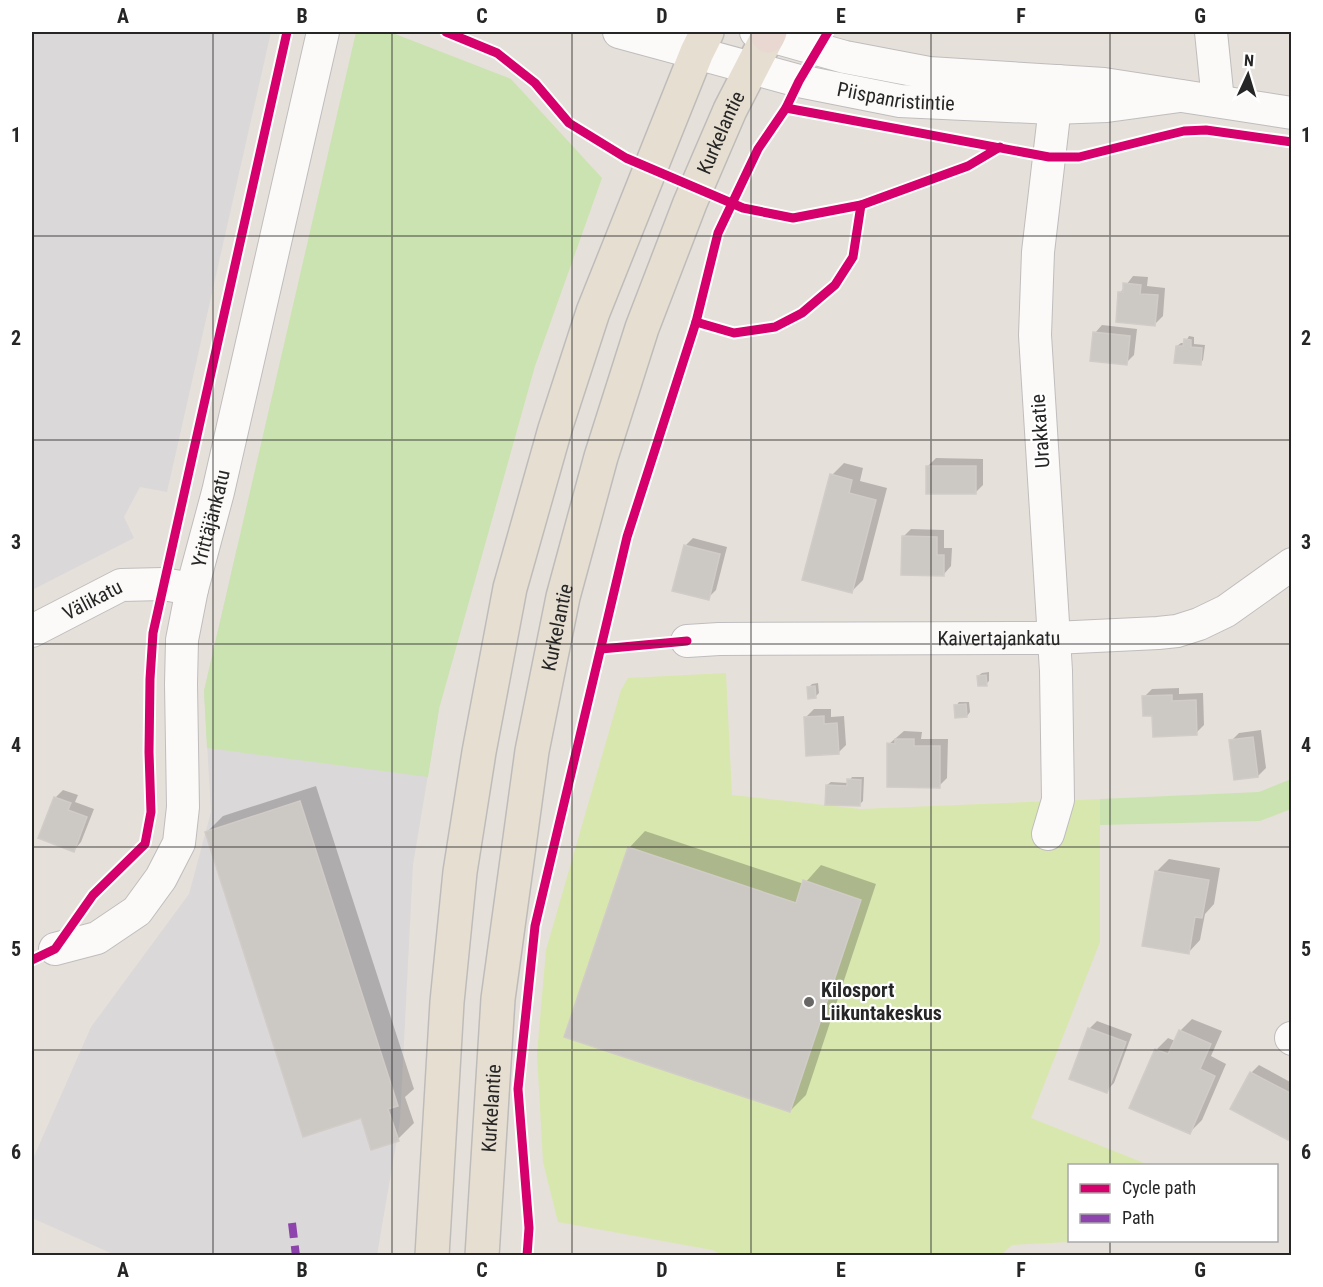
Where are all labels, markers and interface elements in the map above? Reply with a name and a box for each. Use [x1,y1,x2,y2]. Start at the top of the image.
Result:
text: A [117,4,129,28]
text: B [296,4,308,28]
text: C [476,4,488,28]
text: D [656,4,668,28]
text: E [836,4,846,28]
text: F [1016,4,1026,28]
text: G [1194,4,1206,28]
north arrow [1218,45,1278,105]
text: N [1243,51,1255,70]
street label: Piispanristintie [835,77,955,115]
street label: Kurkelantie [692,87,750,178]
text: 1 [11,123,21,147]
text: 1 [1301,123,1311,147]
text: 2 [11,326,21,350]
text: 2 [1301,326,1311,350]
street label: Urakkatie [1025,393,1055,469]
street label: Yrittäjänkatu [186,467,235,570]
text: 3 [11,530,21,554]
text: 3 [1301,530,1311,554]
street label: Välikatu [59,574,126,625]
street label: Kurkelantie [536,581,578,673]
street label: Kaivertajankatu [937,626,1061,650]
text: 4 [11,733,21,757]
text: 4 [1301,733,1311,757]
text: 5 [11,937,21,961]
text: 5 [1301,937,1311,961]
place label: Kilosport Liikuntakeskus [821,978,942,1025]
marker: Kilosport Liikuntakeskus [802,995,816,1009]
street label: Kurkelantie [476,1063,506,1153]
text: 6 [11,1140,21,1164]
text: 6 [1301,1140,1311,1164]
legend [1068,1164,1278,1242]
text: Cycle path [1122,1177,1196,1198]
text: Path [1122,1207,1155,1228]
text: A [117,1258,129,1282]
text: B [296,1258,308,1282]
text: C [476,1258,488,1282]
text: D [656,1258,668,1282]
text: E [836,1258,846,1282]
text: F [1016,1258,1026,1282]
text: G [1194,1258,1206,1282]

